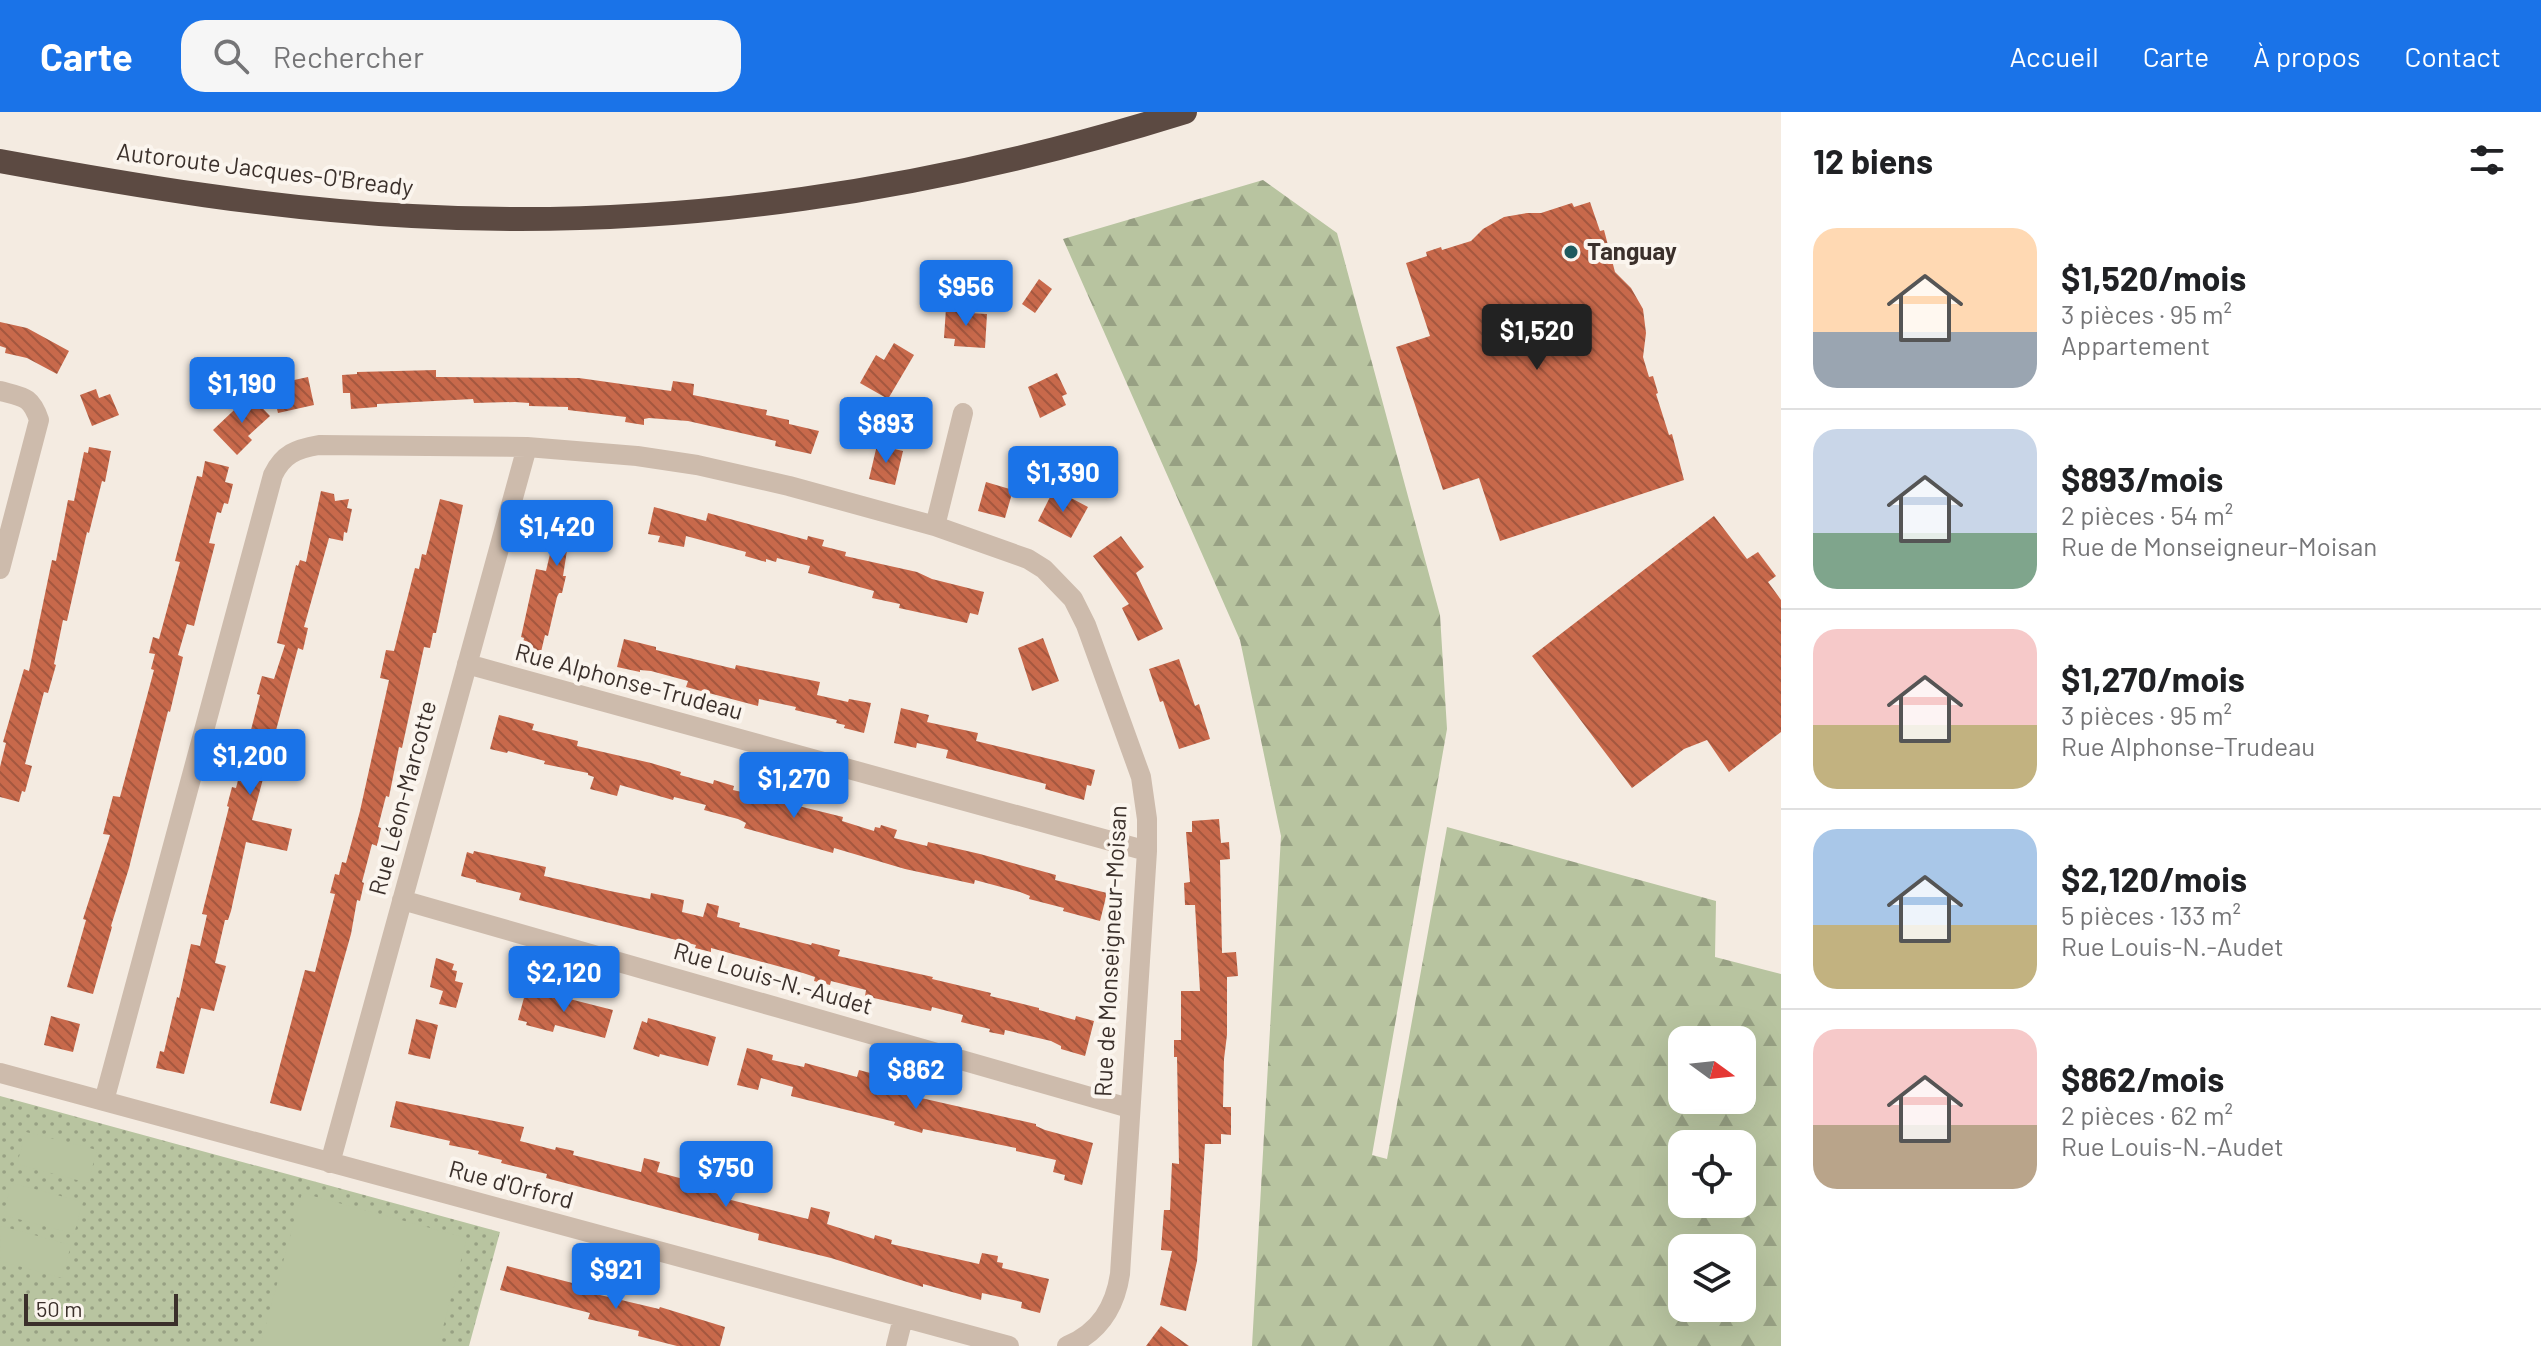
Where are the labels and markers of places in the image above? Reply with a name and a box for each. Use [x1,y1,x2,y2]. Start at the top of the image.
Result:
place label: Tanguay [1587,236,1677,265]
marker: Tanguay [1562,243,1580,261]
pin: $956 [919,260,1013,328]
pin: $1,520 [1472,304,1602,372]
pin: $1,190 [177,357,307,425]
pin: $893 [839,397,933,465]
pin: $1,390 [998,446,1128,514]
pin: $1,420 [492,500,622,568]
pin: $1,200 [185,729,315,797]
pin: $1,270 [729,752,859,820]
pin: $2,120 [499,946,629,1014]
pin: $862 [869,1043,963,1111]
pin: $750 [679,1141,773,1209]
pin: $921 [569,1243,663,1311]

